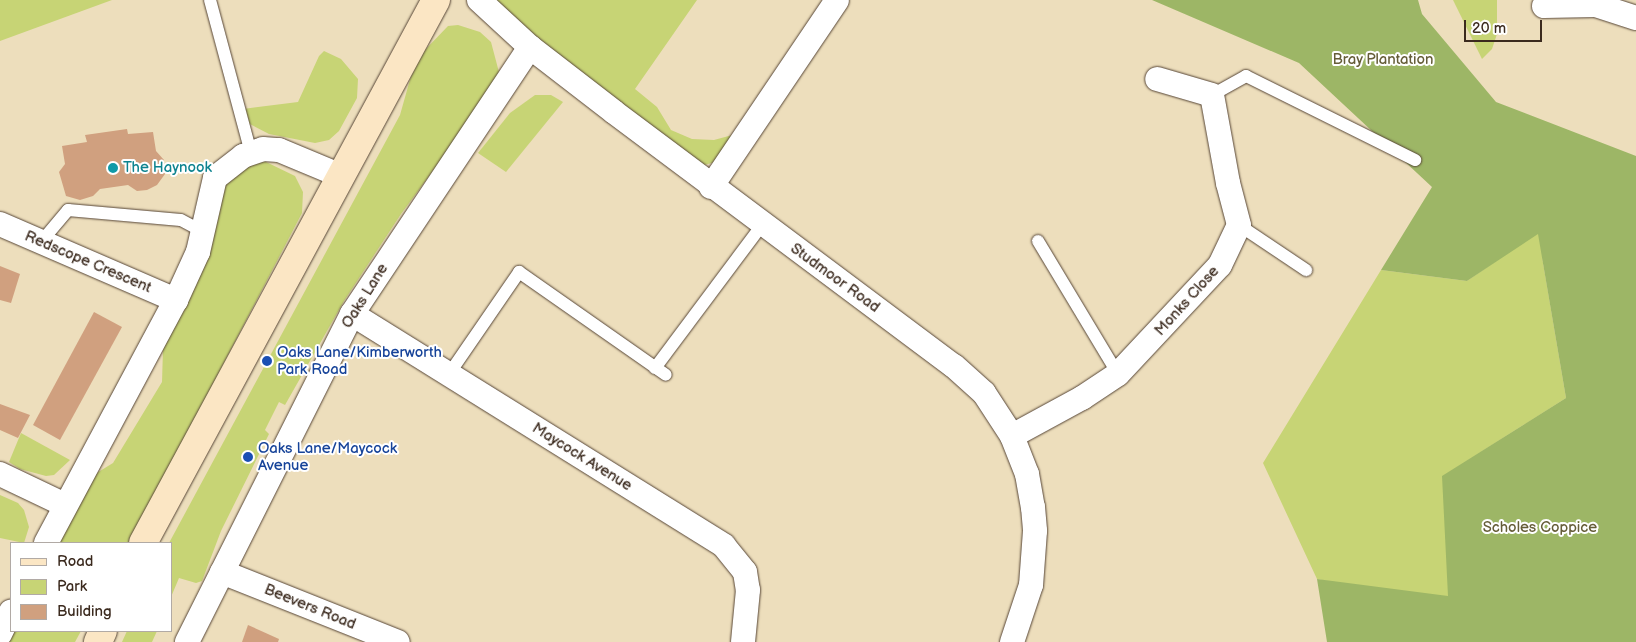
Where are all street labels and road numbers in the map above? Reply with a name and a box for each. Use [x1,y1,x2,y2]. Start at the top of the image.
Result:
street label: Redscope Crescent [22,227,154,297]
street label: Studmoor Road [787,240,883,316]
street label: Oaks Lane [338,260,392,332]
street label: Monks Close [1151,262,1223,340]
street label: Maycock Avenue [529,419,635,495]
street label: Beevers Road [262,580,358,634]

